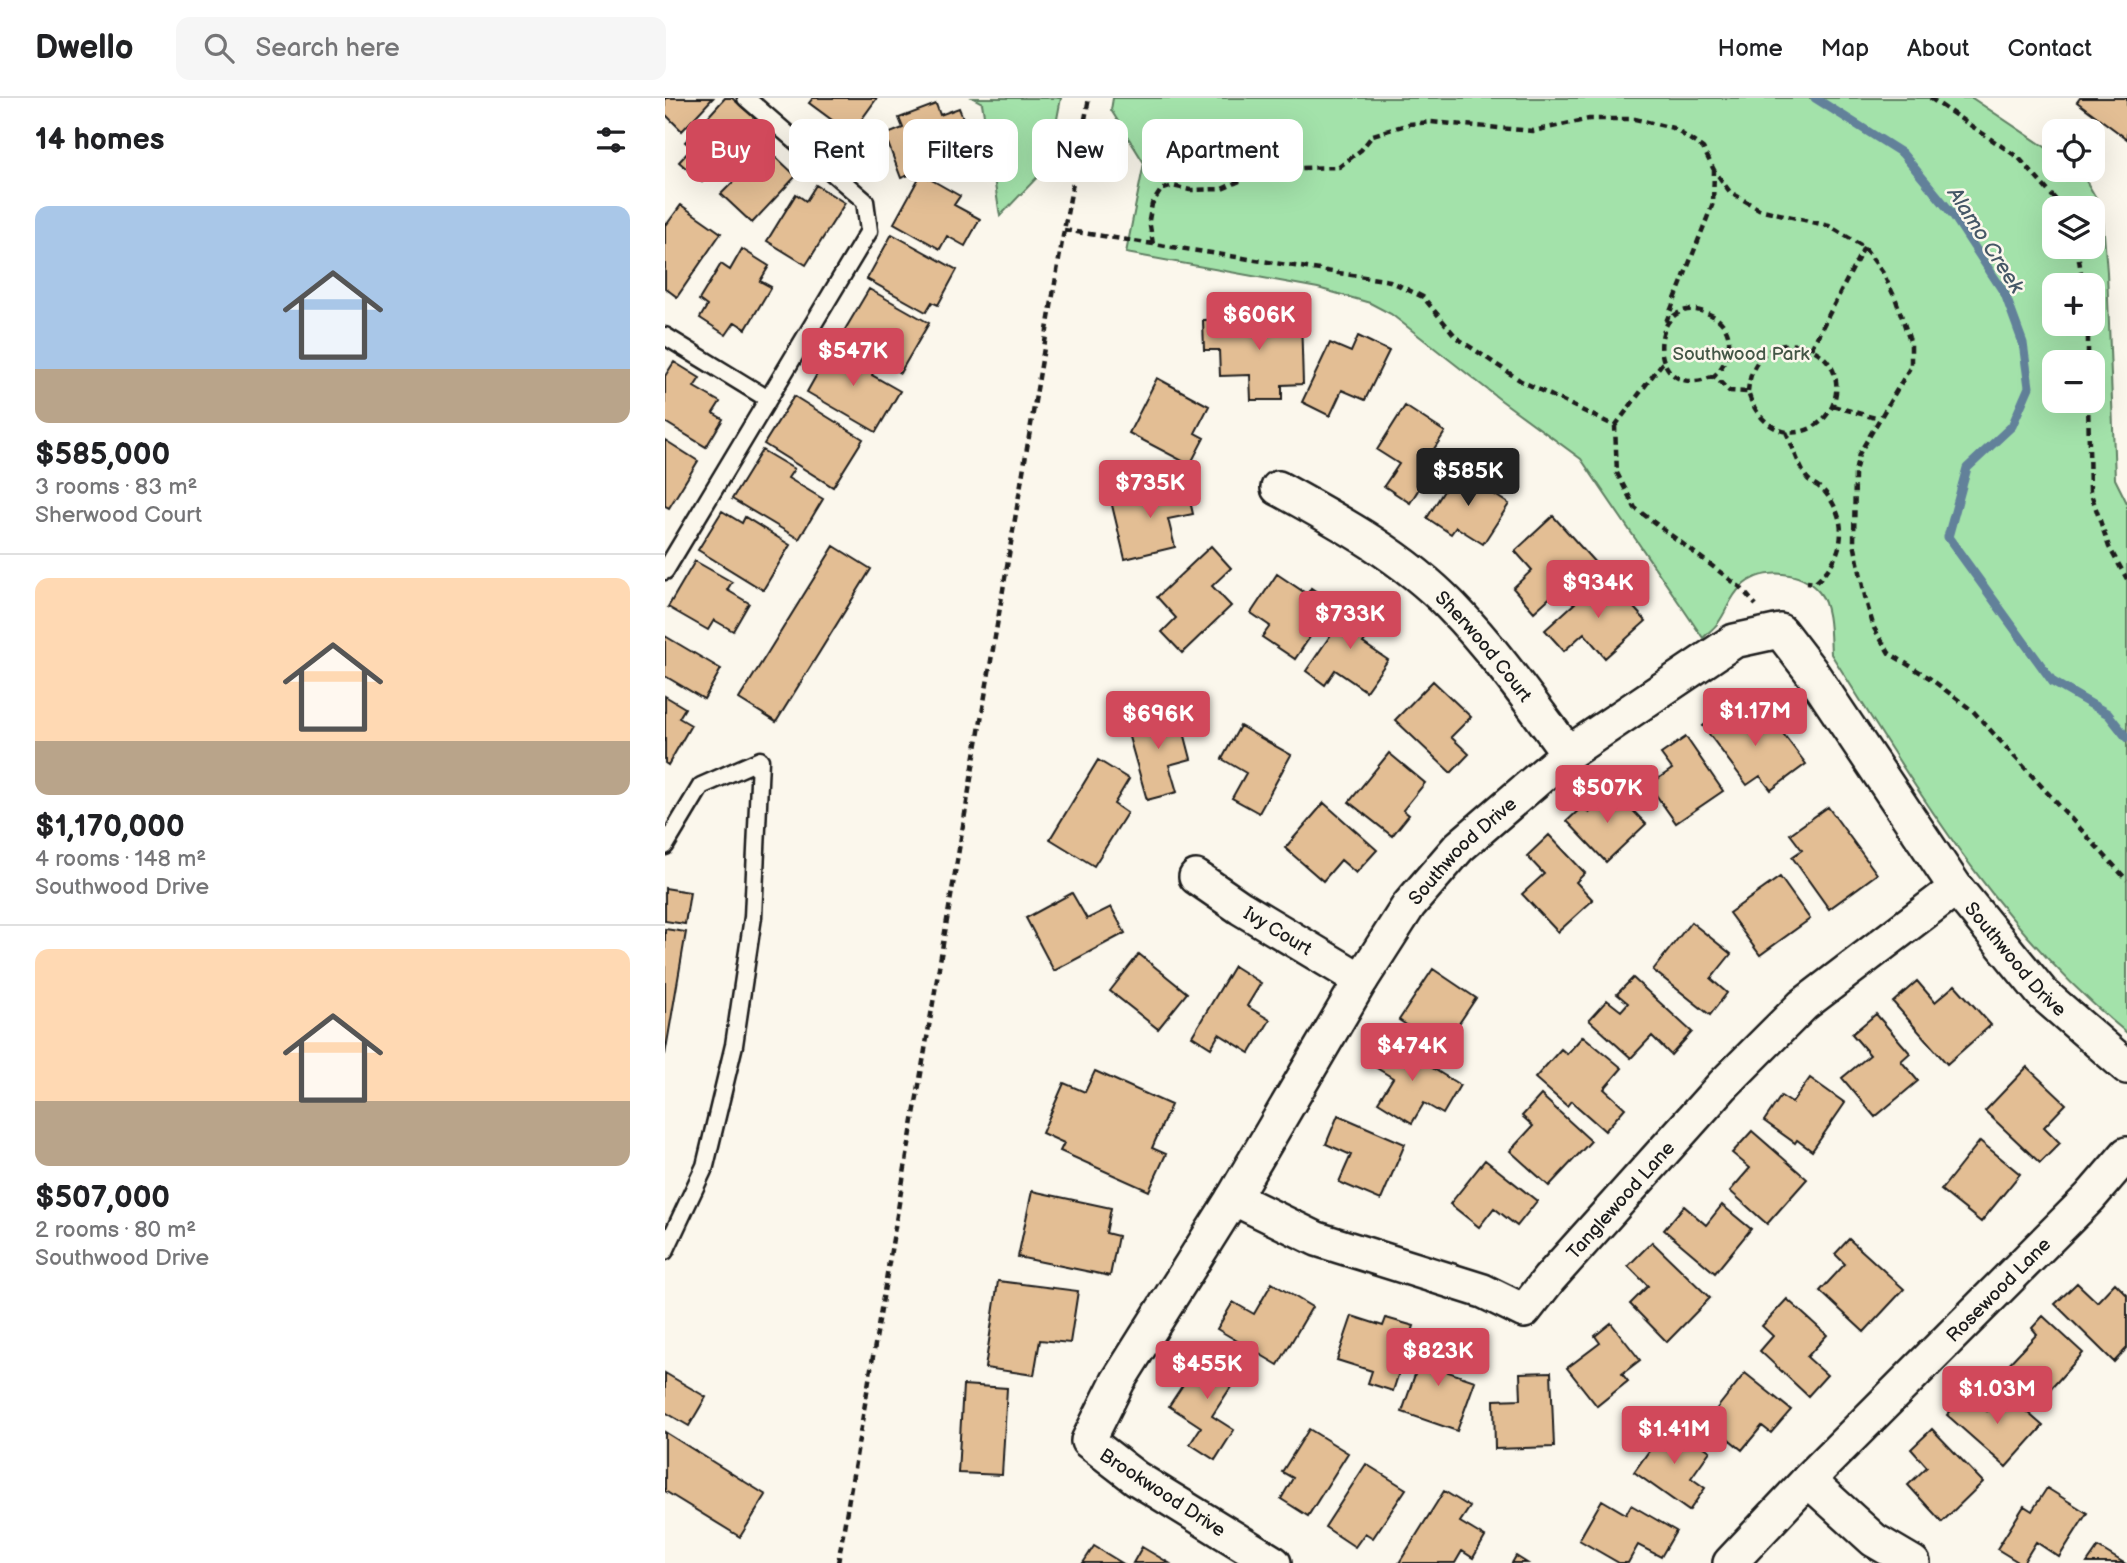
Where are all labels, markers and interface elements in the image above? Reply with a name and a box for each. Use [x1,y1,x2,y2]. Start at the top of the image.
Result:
search box [176,17,666,80]
text: Dwello [35,28,134,68]
icon: search [200,29,238,67]
text: Search here [256,33,400,64]
text: Home [1718,34,1783,63]
text: Map [1821,34,1869,63]
text: About [1907,34,1969,63]
text: Contact [2007,34,2092,63]
chip: Buy [686,119,775,182]
chip: Rent [789,119,889,182]
chip: Filters [903,119,1018,182]
chip: New [1032,119,1128,182]
chip: Apartment [1142,119,1303,182]
map controls [2042,119,2105,413]
button: locate [2042,119,2105,182]
icon: filters [592,121,630,159]
text: 14 homes [35,122,164,158]
water label: Alamo Creek [1941,181,2030,299]
button: layers [2042,196,2105,259]
icon: home [270,252,396,378]
button: + [2042,273,2105,336]
pin: $606K [1210,292,1308,352]
text: $606K [1222,301,1296,329]
pin: $547K [804,328,902,388]
text: $547K [818,337,888,365]
park label: Southwood Park [1672,343,1810,366]
button: − [2042,350,2105,413]
text: $585,000 [35,437,170,473]
pin: $585K [1419,448,1517,508]
text: $585K [1432,457,1504,485]
pin: $735K [1101,460,1199,520]
text: $735K [1115,469,1185,497]
text: 3 rooms · 83 m² [35,473,197,501]
text: Sherwood Court [35,501,202,529]
pin: $934K [1549,560,1647,620]
text: $934K [1562,569,1634,597]
street label: Sherwood Court [1430,587,1536,707]
pin: $733K [1301,592,1399,651]
text: $733K [1315,600,1385,628]
icon: home [270,624,396,750]
pin: $1.17M [1698,688,1812,748]
pin: $696K [1109,692,1207,751]
text: $1.17M [1719,697,1791,725]
text: $696K [1122,700,1194,728]
pin: $507K [1558,766,1656,825]
text: $507K [1571,774,1643,802]
street label: Southwood Drive [1404,793,1522,910]
text: $1,170,000 [35,809,185,845]
text: 4 rooms · 148 m² [35,845,206,873]
text: Southwood Drive [35,873,209,901]
street label: Southwood Drive [1959,898,2070,1022]
street label: Ivy Court [1239,902,1316,961]
icon: home [270,995,396,1121]
pin: $474K [1363,1024,1461,1083]
text: $474K [1377,1032,1447,1060]
street label: Tanglewood Lane [1562,1137,1680,1265]
text: $507,000 [35,1180,170,1216]
text: 2 rooms · 80 m² [35,1216,196,1244]
street label: Rosewood Lane [1942,1233,2056,1348]
text: Southwood Drive [35,1244,209,1272]
pin: $823K [1389,1328,1487,1388]
text: $823K [1402,1337,1474,1365]
pin: $455K [1158,1342,1256,1401]
text: $455K [1172,1350,1242,1378]
pin: $1.03M [1940,1366,2054,1426]
text: $1.03M [1958,1375,2036,1403]
pin: $1.41M [1617,1406,1731,1466]
text: $1.41M [1638,1415,1710,1443]
street label: Brookwood Drive [1095,1444,1229,1542]

